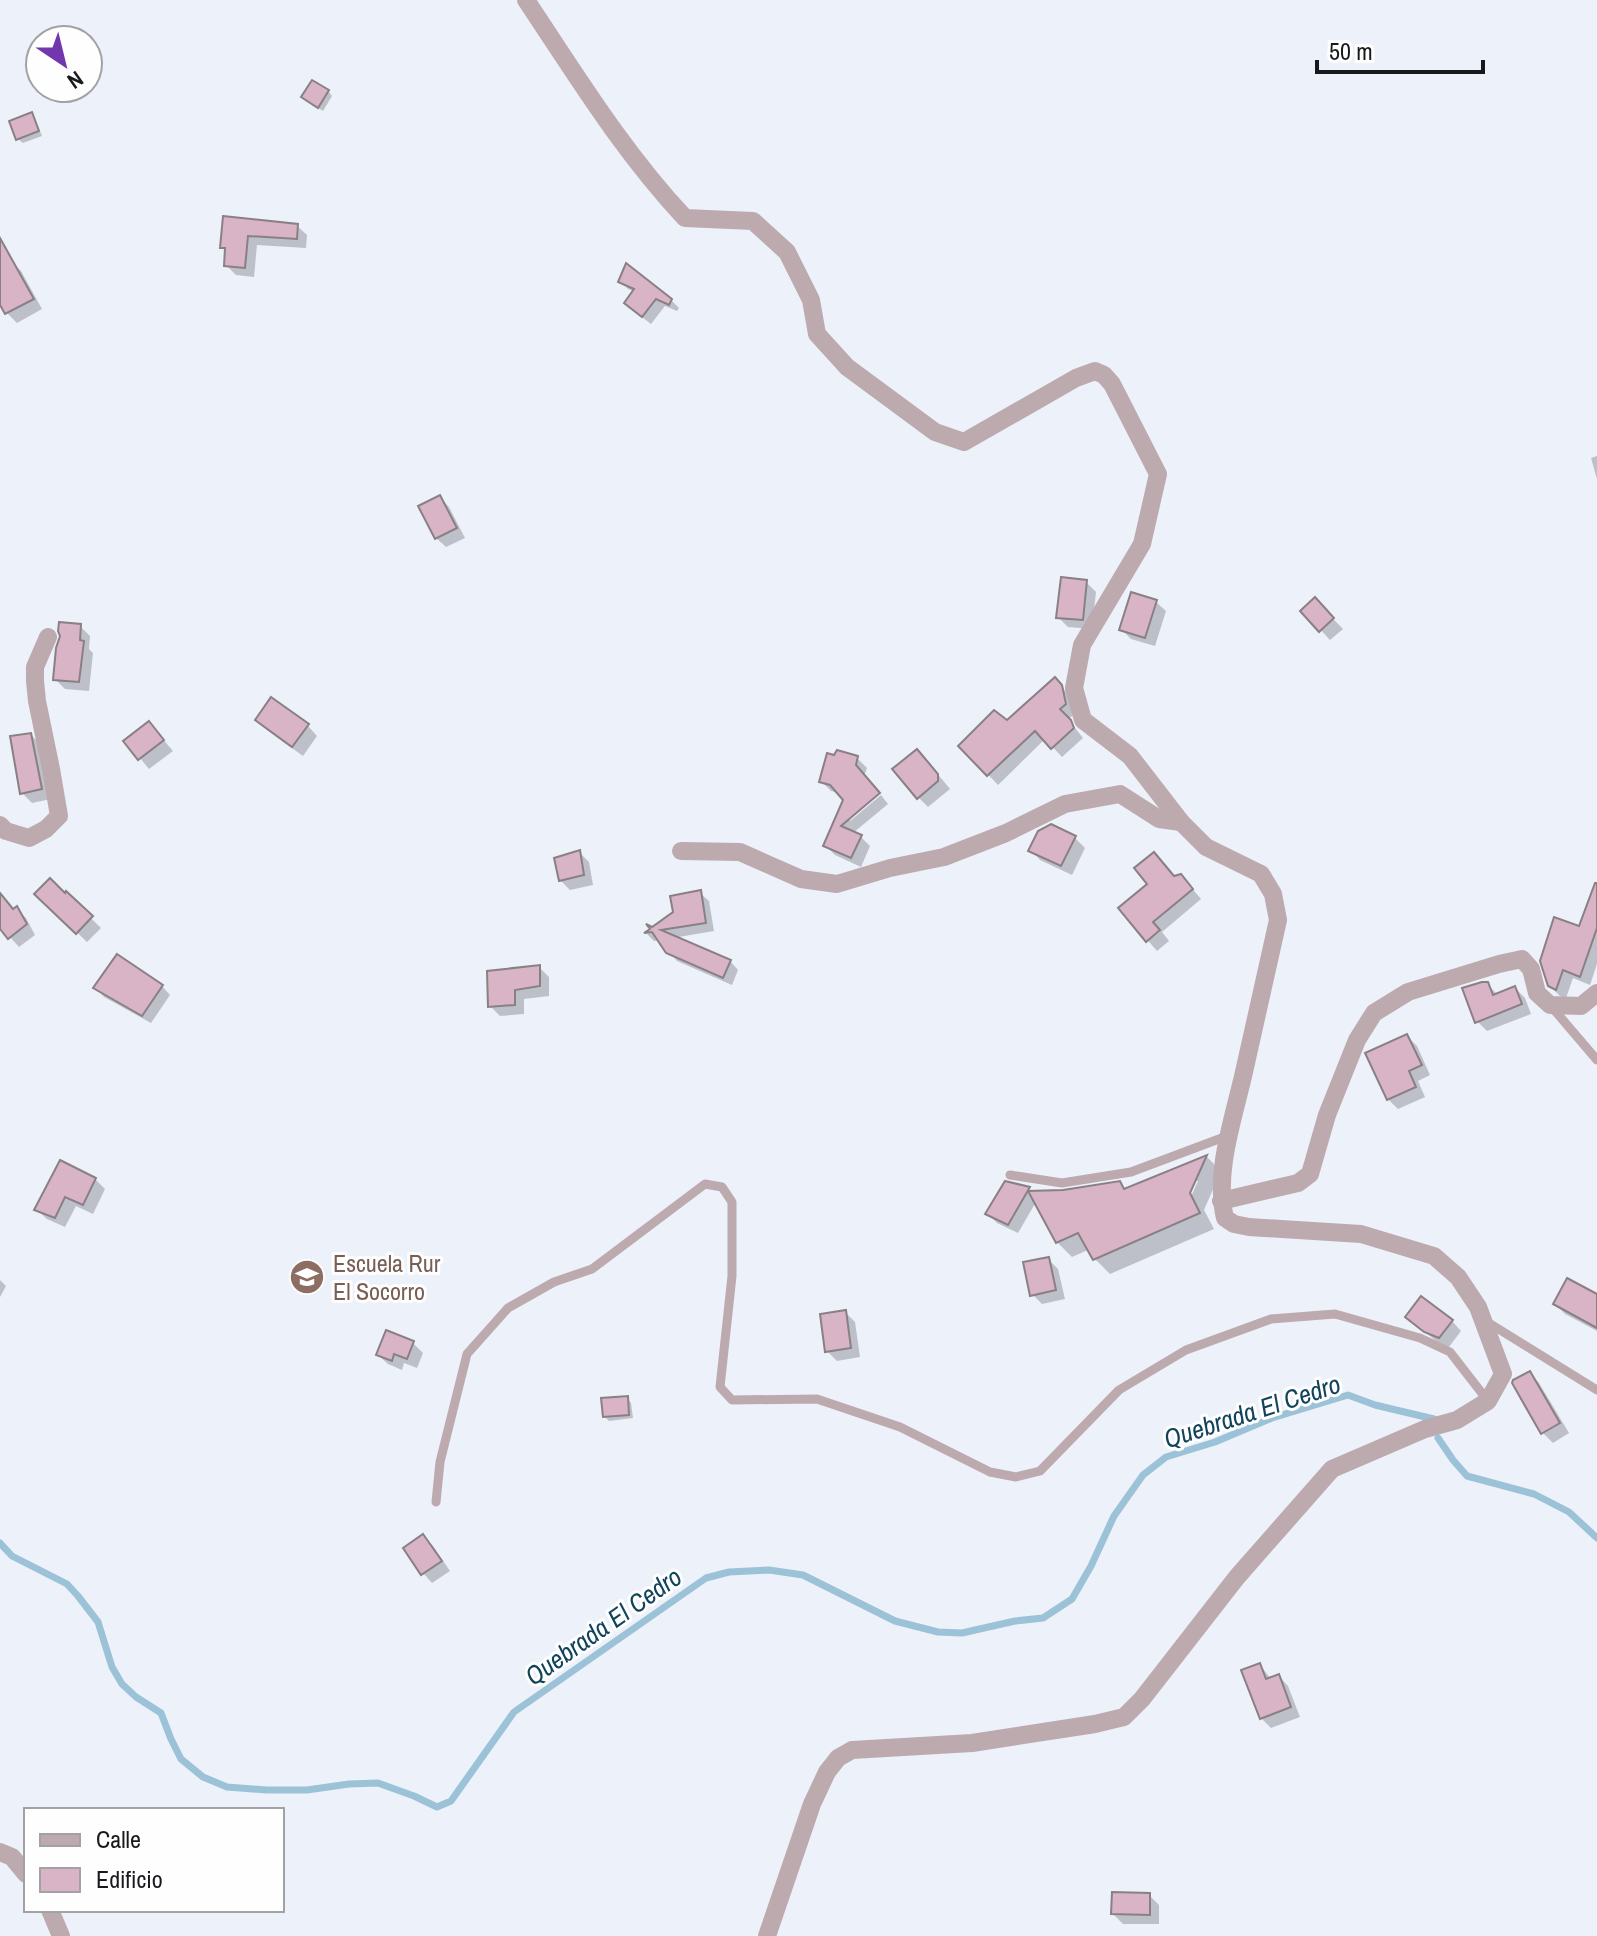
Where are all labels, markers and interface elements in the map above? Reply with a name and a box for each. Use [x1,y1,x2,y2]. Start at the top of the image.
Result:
north arrow [24,24,104,104]
scale bar [1317,24,1483,74]
text: 50 m [1329,35,1373,67]
text: N [62,64,89,96]
place label: Escuela Rur El Socorro [333,1247,441,1307]
school or university icon: Escuela Rur El Socorro [288,1258,326,1296]
water label: Quebrada El Cedro [1159,1366,1345,1456]
water label: Quebrada El Cedro [518,1559,688,1693]
legend [24,1808,284,1912]
text: Calle [96,1823,141,1855]
text: Edificio [96,1863,163,1895]

